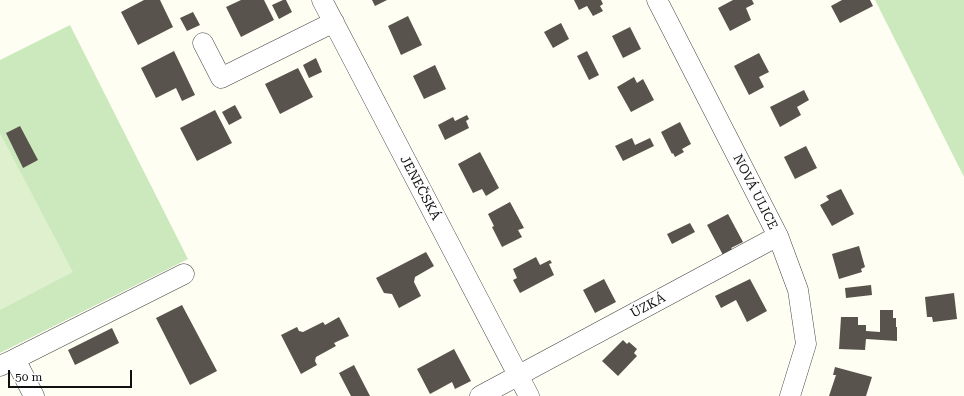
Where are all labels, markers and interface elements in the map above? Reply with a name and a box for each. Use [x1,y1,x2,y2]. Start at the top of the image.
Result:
street label: NOVÁ ULICE [729,152,781,232]
street label: JENEČSKÁ [397,153,443,223]
street label: ÚZKÁ [628,290,668,322]
scale bar [10,362,134,388]
text: 50 m [15,370,42,384]

